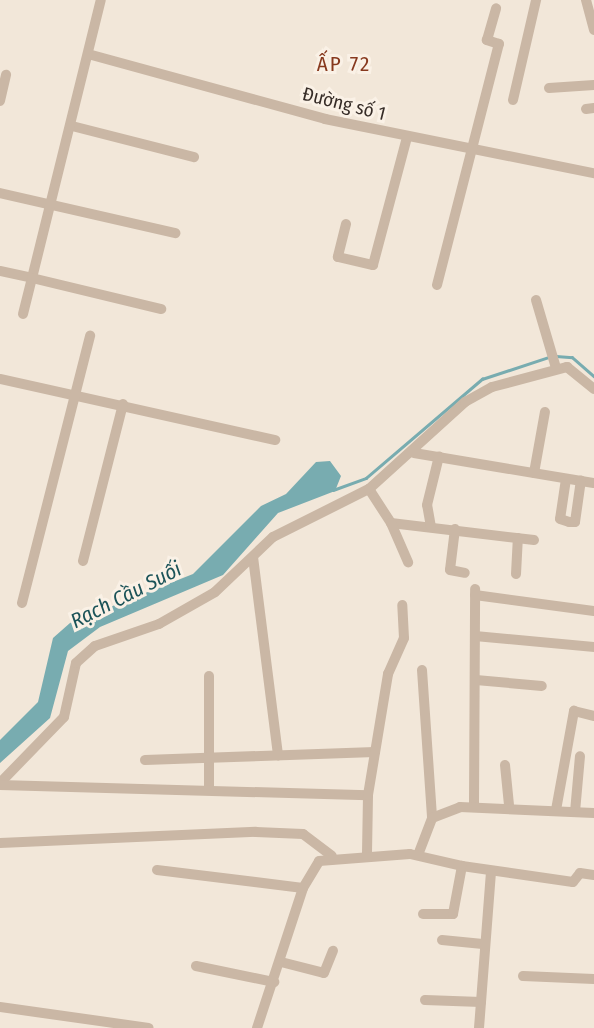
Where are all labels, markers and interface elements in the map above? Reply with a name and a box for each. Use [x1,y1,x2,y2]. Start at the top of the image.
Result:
district label: ẤP 72 [317,51,371,77]
street label: Đường số 1 [300,83,388,125]
water label: Rạch Cầu Suối [66,556,186,634]

